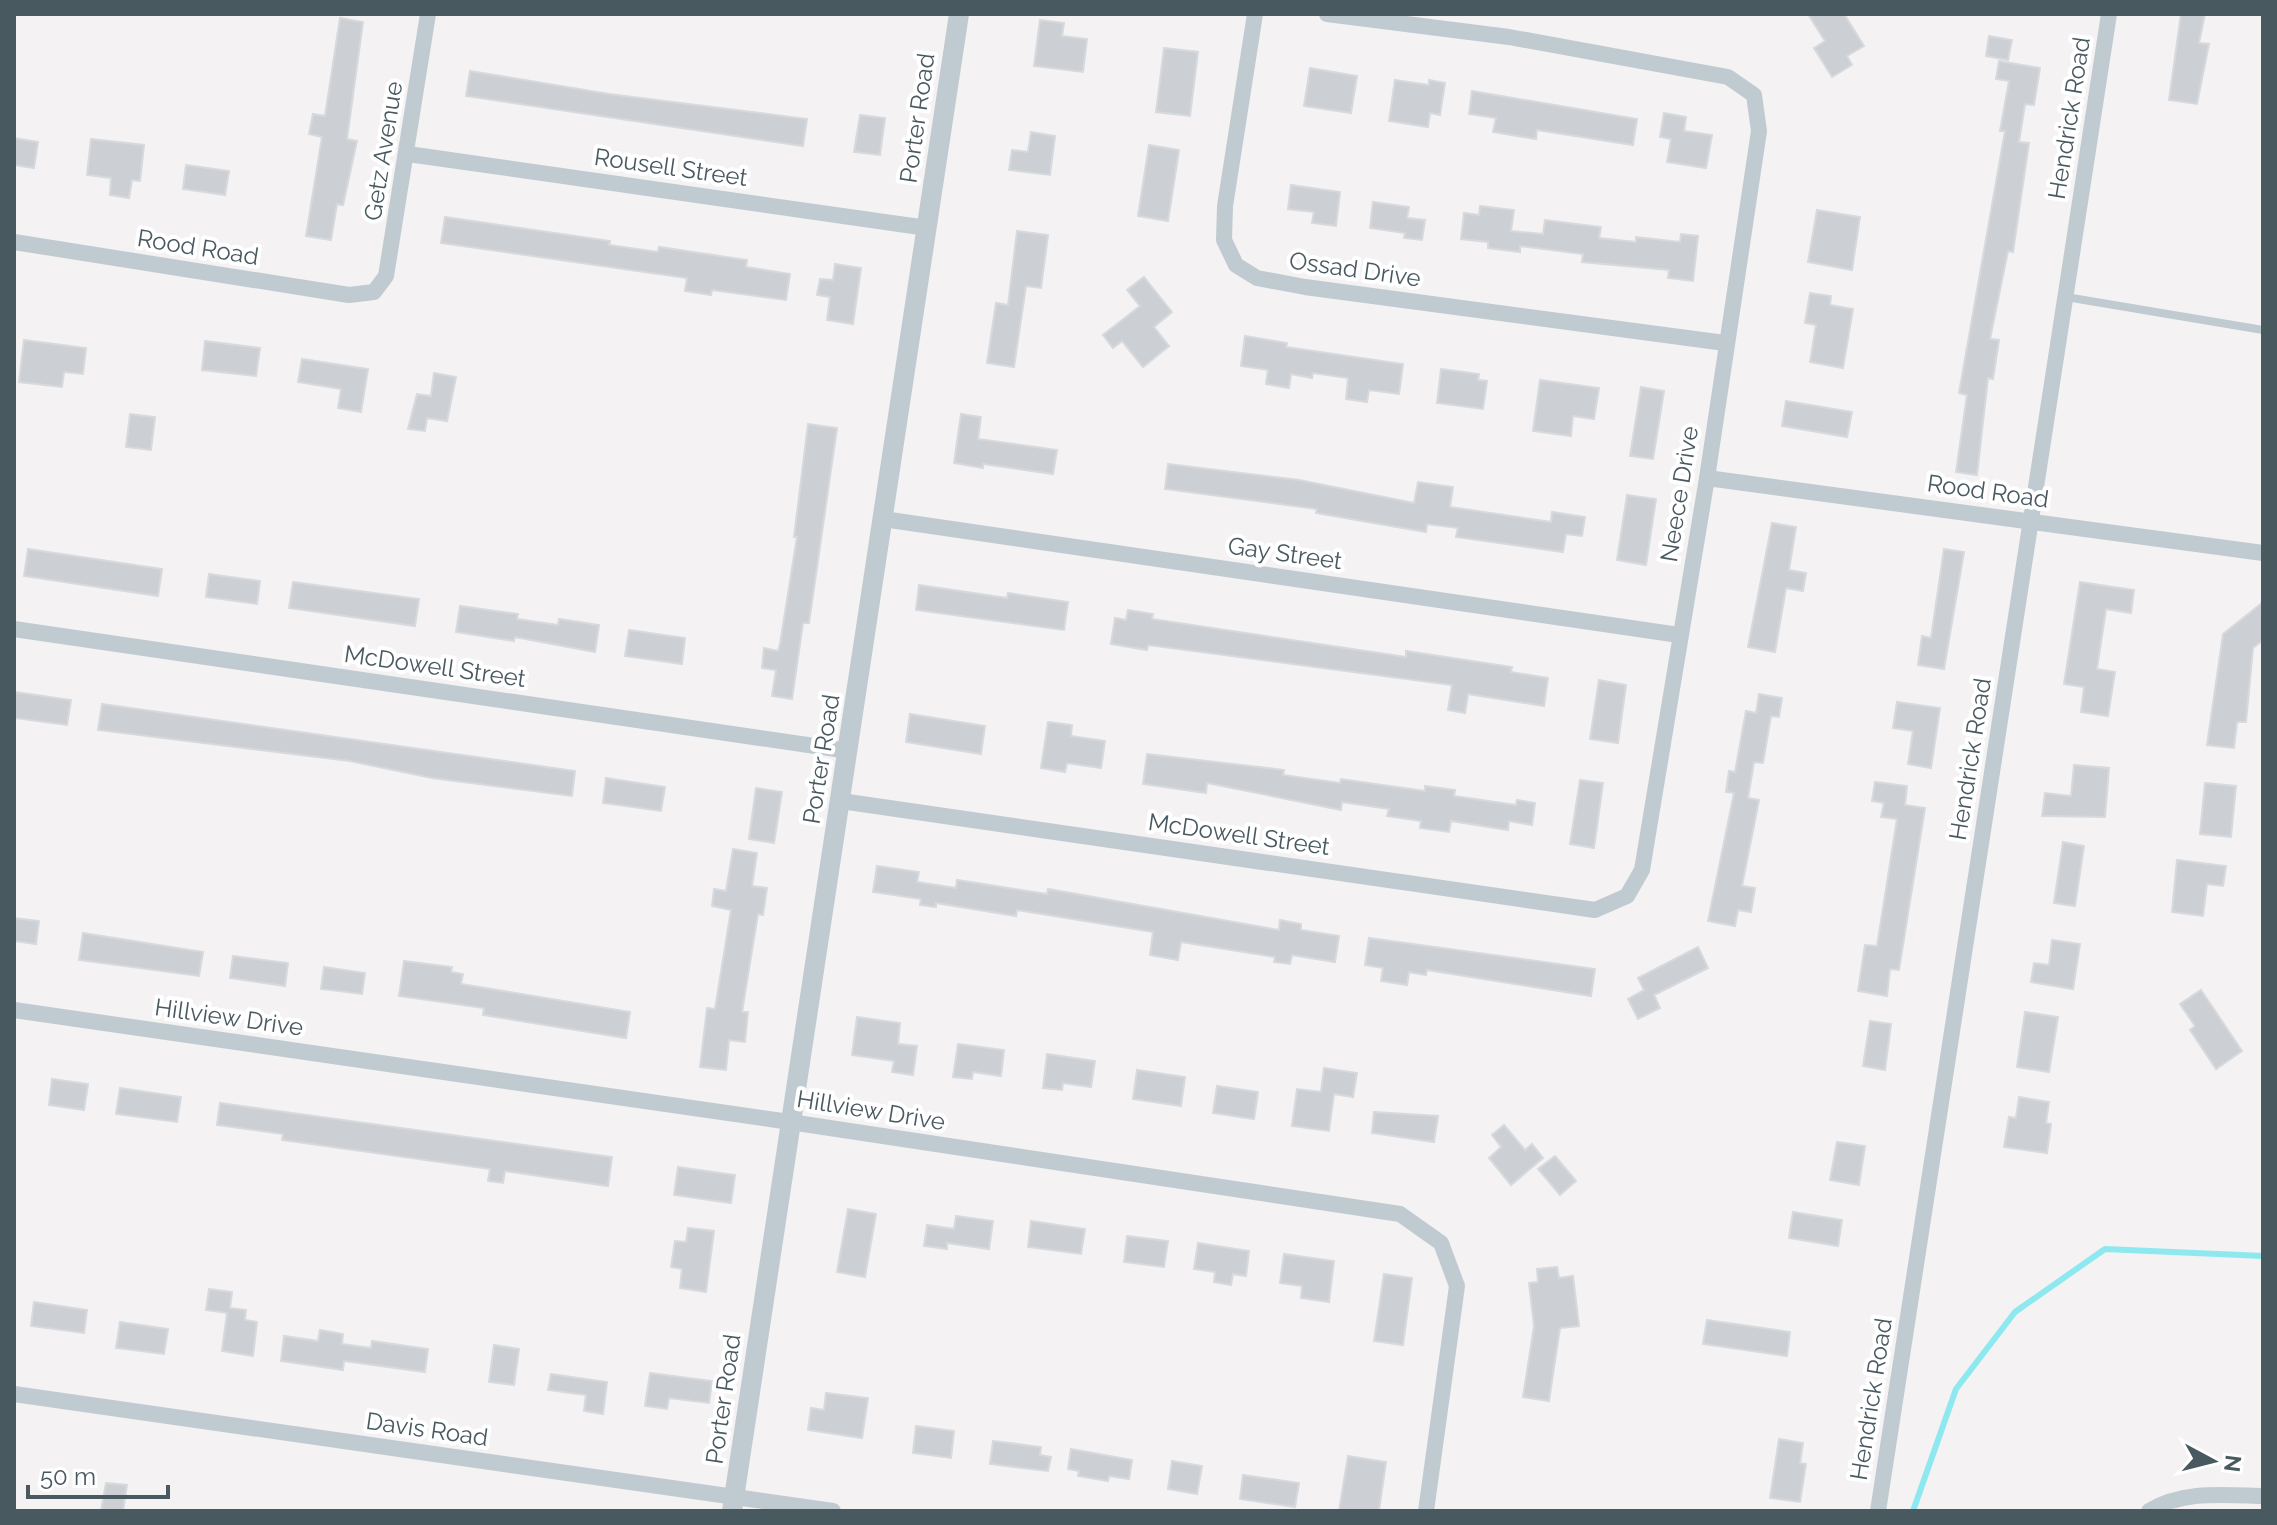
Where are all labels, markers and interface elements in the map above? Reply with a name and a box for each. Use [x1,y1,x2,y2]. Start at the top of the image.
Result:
street label: Hendrick Road [2042,35,2096,201]
street label: Porter Road [894,51,940,185]
street label: Getz Avenue [358,79,408,223]
street label: Rousell Street [592,142,750,192]
street label: Rood Road [135,223,261,271]
street label: Ossad Drive [1287,245,1423,293]
street label: Neece Drive [1654,424,1704,564]
street label: Rood Road [1925,468,2051,514]
street label: Gay Street [1226,531,1344,575]
street label: McDowell Street [342,639,528,693]
street label: Hendrick Road [1943,676,1997,842]
street label: Porter Road [796,692,846,826]
street label: McDowell Street [1146,807,1332,861]
street label: Hillview Drive [153,992,305,1042]
street label: Hillview Drive [795,1084,947,1136]
street label: Hendrick Road [1844,1316,1898,1482]
street label: Porter Road [700,1332,746,1466]
street label: Davis Road [364,1406,490,1452]
north arrow [2173,1421,2253,1501]
scale bar [28,1449,168,1499]
text: N [2219,1454,2247,1473]
text: 50 m [40,1462,96,1491]

